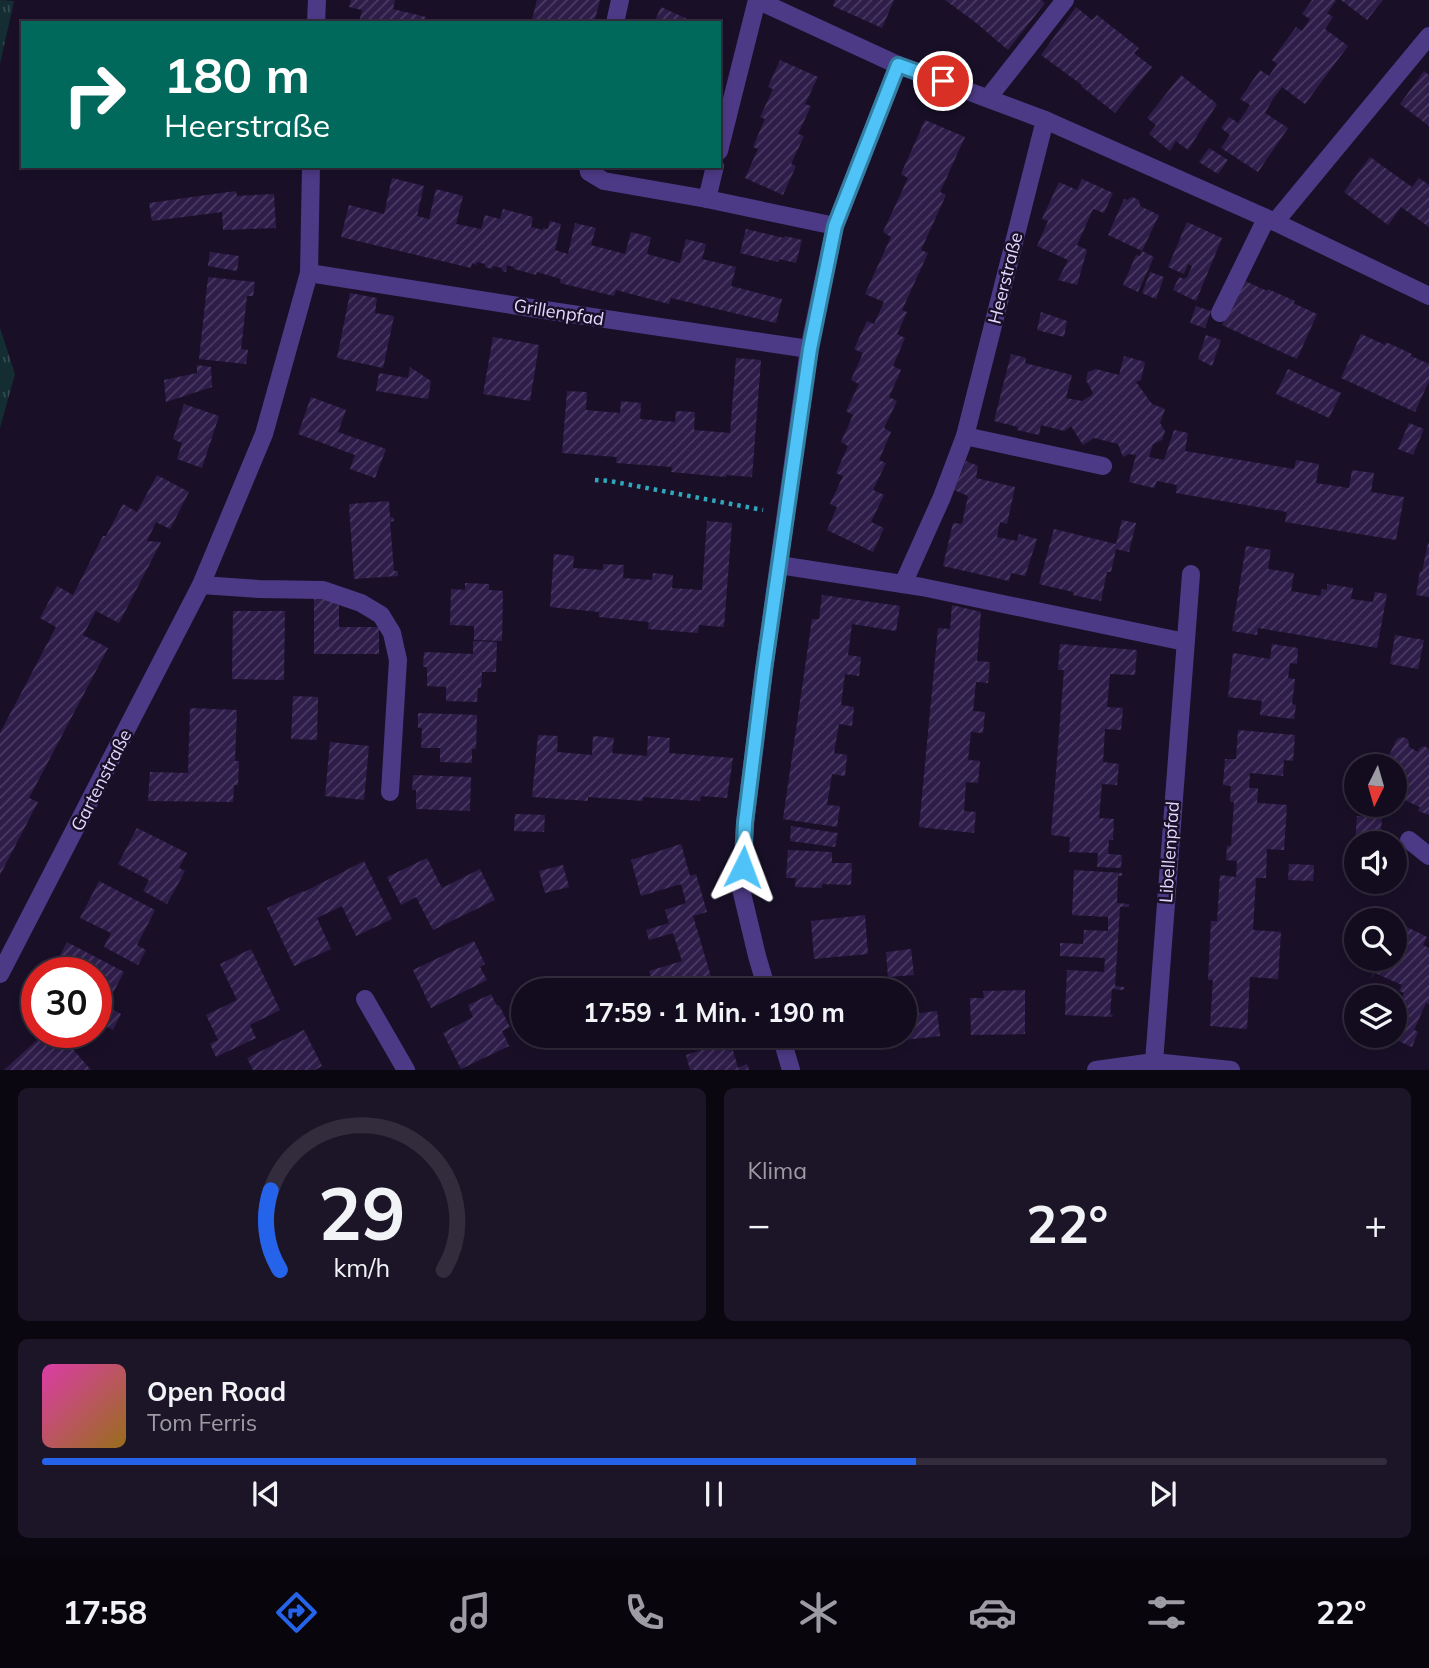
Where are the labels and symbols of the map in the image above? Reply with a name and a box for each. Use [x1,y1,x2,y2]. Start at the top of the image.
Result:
pin [913,51,973,111]
street label: Heerstraße [983,230,1027,326]
street label: Grillenpfad [512,294,606,330]
street label: Gartenstraße [66,725,136,835]
north arrow [1344,754,1407,817]
street label: Libellenpfad [1154,800,1184,904]
position arrow [706,830,780,904]
speed limit sign: 30 [21,957,112,1048]

